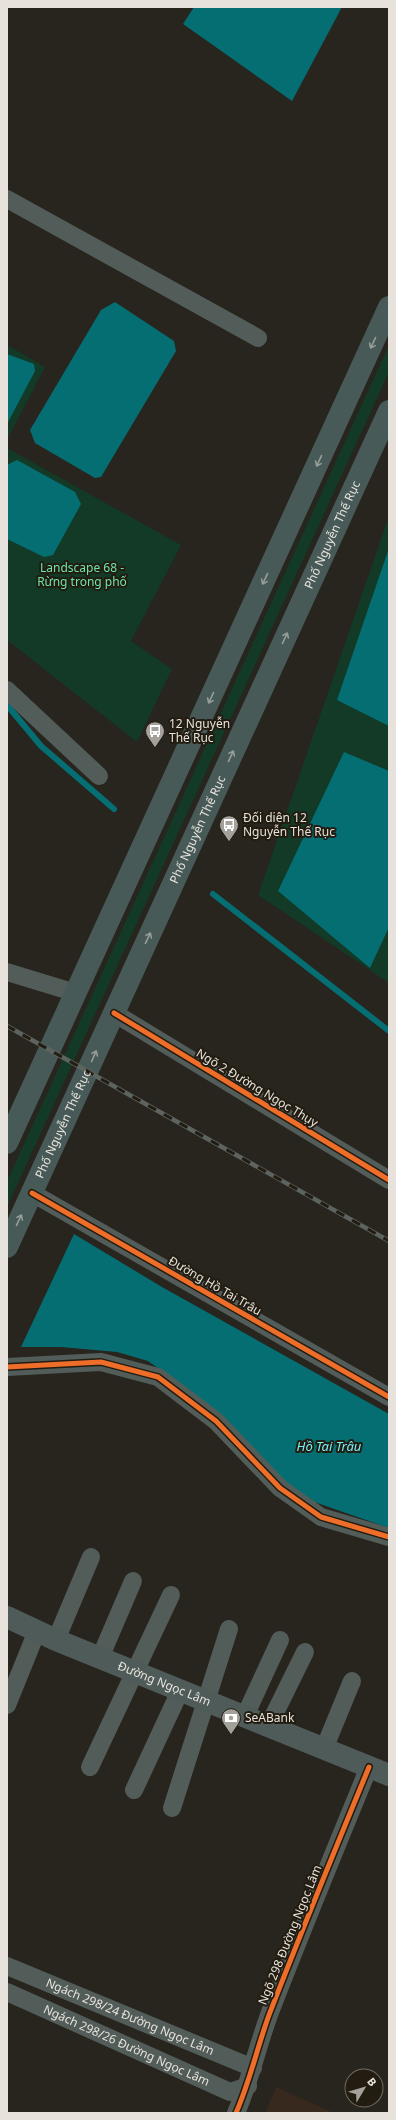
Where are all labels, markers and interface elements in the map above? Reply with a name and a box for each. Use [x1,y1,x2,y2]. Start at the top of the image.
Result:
one-way arrow [369,337,376,349]
one-way arrow [315,455,322,467]
street label: Phố Nguyễn Thế Rục [300,478,364,591]
park label: Landscape 68 - Rừng trong phố [37,559,127,590]
one-way arrow [261,573,268,585]
one-way arrow [282,632,290,644]
one-way arrow [207,691,214,703]
place label: 12 Nguyễn Thế Rục [169,715,230,746]
bus stop icon: 12 Nguyễn Thế Rục [144,720,166,748]
one-way arrow [228,750,235,762]
street label: Phố Nguyễn Thế Rục [165,772,229,886]
place label: Đối diện 12 Nguyễn Thế Rục [243,809,335,840]
bus stop icon: Đối diện 12 Nguyễn Thế Rục [218,814,240,842]
one-way arrow [145,932,152,944]
street label: Ngõ 2 Đường Ngọc Thụy [193,1044,322,1131]
one-way arrow [91,1050,98,1062]
street label: Phố Nguyễn Thế Rục [31,1067,95,1181]
one-way arrow [16,1215,23,1227]
street label: Đường Hồ Tai Trâu [166,1252,265,1319]
water label: Hồ Tai Trâu [297,1437,362,1455]
street label: Đường Ngọc Lâm [115,1657,214,1710]
bank icon: SeABank [220,1707,242,1735]
place label: SeABank [245,1709,295,1726]
street label: Ngõ 298 Đường Ngọc Lâm [254,1862,325,2007]
street label: Ngách 298/24 Đường Ngọc Lâm [43,1974,217,2059]
street label: Ngách 298/26 Đường Ngọc Lâm [41,2000,213,2090]
north arrow [344,2068,384,2108]
text: B [364,2074,380,2089]

